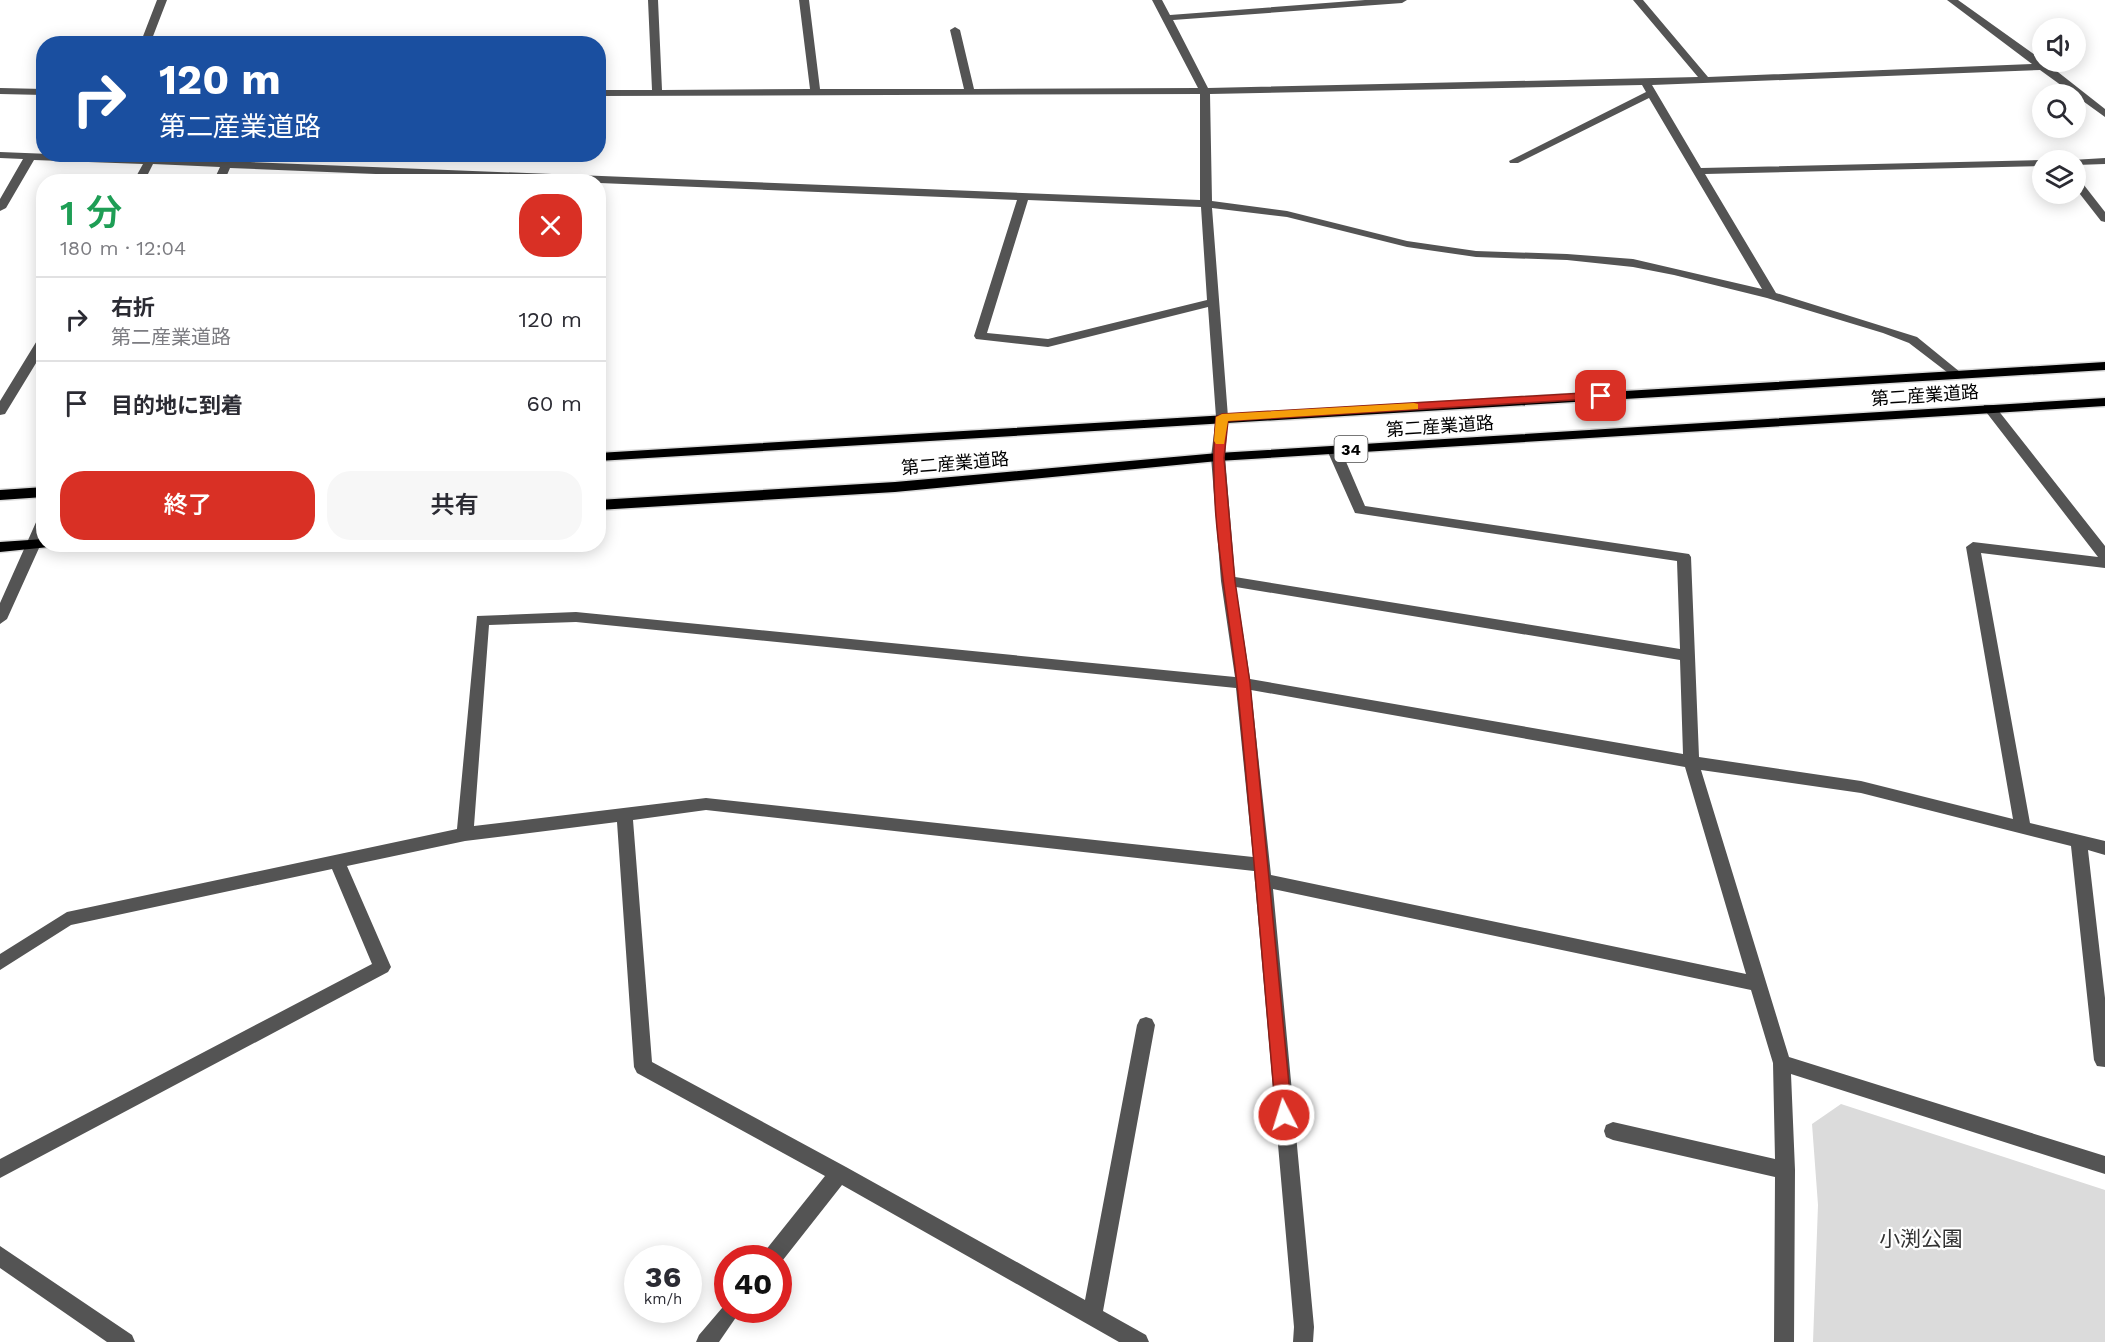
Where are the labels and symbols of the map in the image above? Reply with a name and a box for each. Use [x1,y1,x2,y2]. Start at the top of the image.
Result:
pin [1575,370,1626,421]
street label: 第二産業道路 [1870,381,1980,409]
street label: 第二産業道路 [1385,412,1495,440]
road number: 34 [1334,436,1368,462]
street label: 第二産業道路 [900,448,1010,478]
position arrow [1252,1083,1316,1147]
park label: 小渕公園 [1879,1226,1963,1251]
speed limit sign: 40 [714,1245,792,1323]

